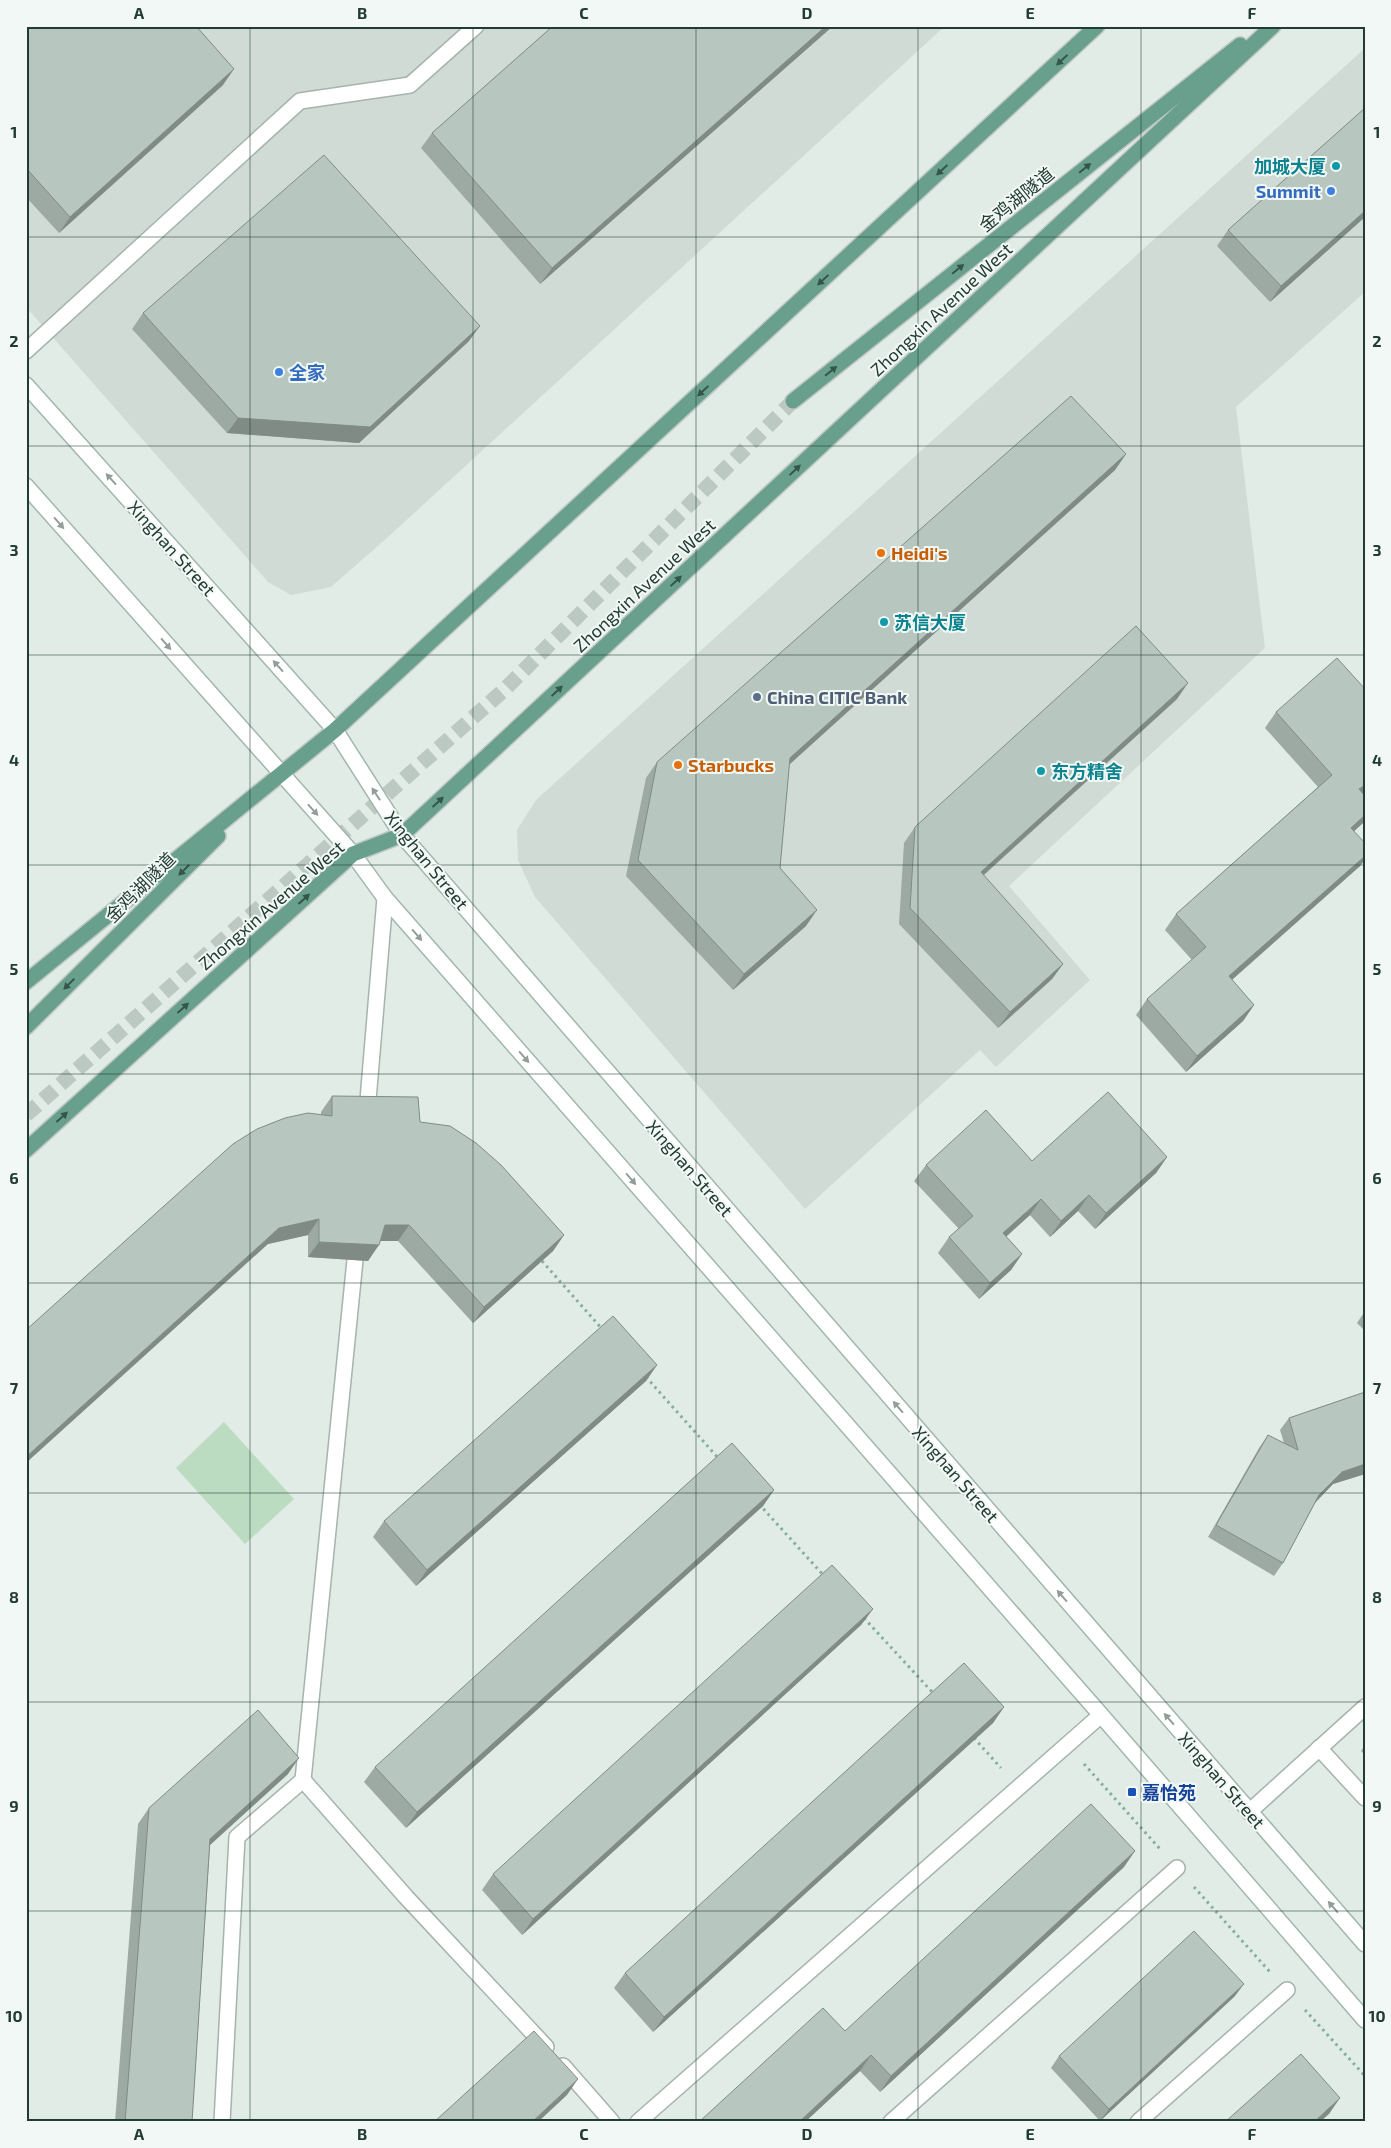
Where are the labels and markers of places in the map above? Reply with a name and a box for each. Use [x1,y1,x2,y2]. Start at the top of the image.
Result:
place label: 加城大厦 [1254,155,1326,177]
marker: 加城大厦 [1330,160,1342,172]
place label: Summit [1256,180,1322,202]
marker: Summit [1325,185,1337,197]
place label: 全家 [289,361,325,383]
marker: 全家 [273,366,285,378]
place label: Heidi's [891,542,948,564]
marker: Heidi's [875,547,887,559]
place label: 苏信大厦 [894,611,966,633]
marker: 苏信大厦 [878,616,890,628]
place label: China CITIC Bank [767,686,907,708]
marker: China CITIC Bank [751,691,763,703]
place label: Starbucks [688,754,774,776]
marker: Starbucks [672,759,684,771]
place label: 东方精舍 [1051,760,1123,782]
marker: 东方精舍 [1035,765,1047,777]
place label: 嘉怡苑 [1142,1781,1196,1803]
marker: 嘉怡苑 [1126,1786,1138,1798]

